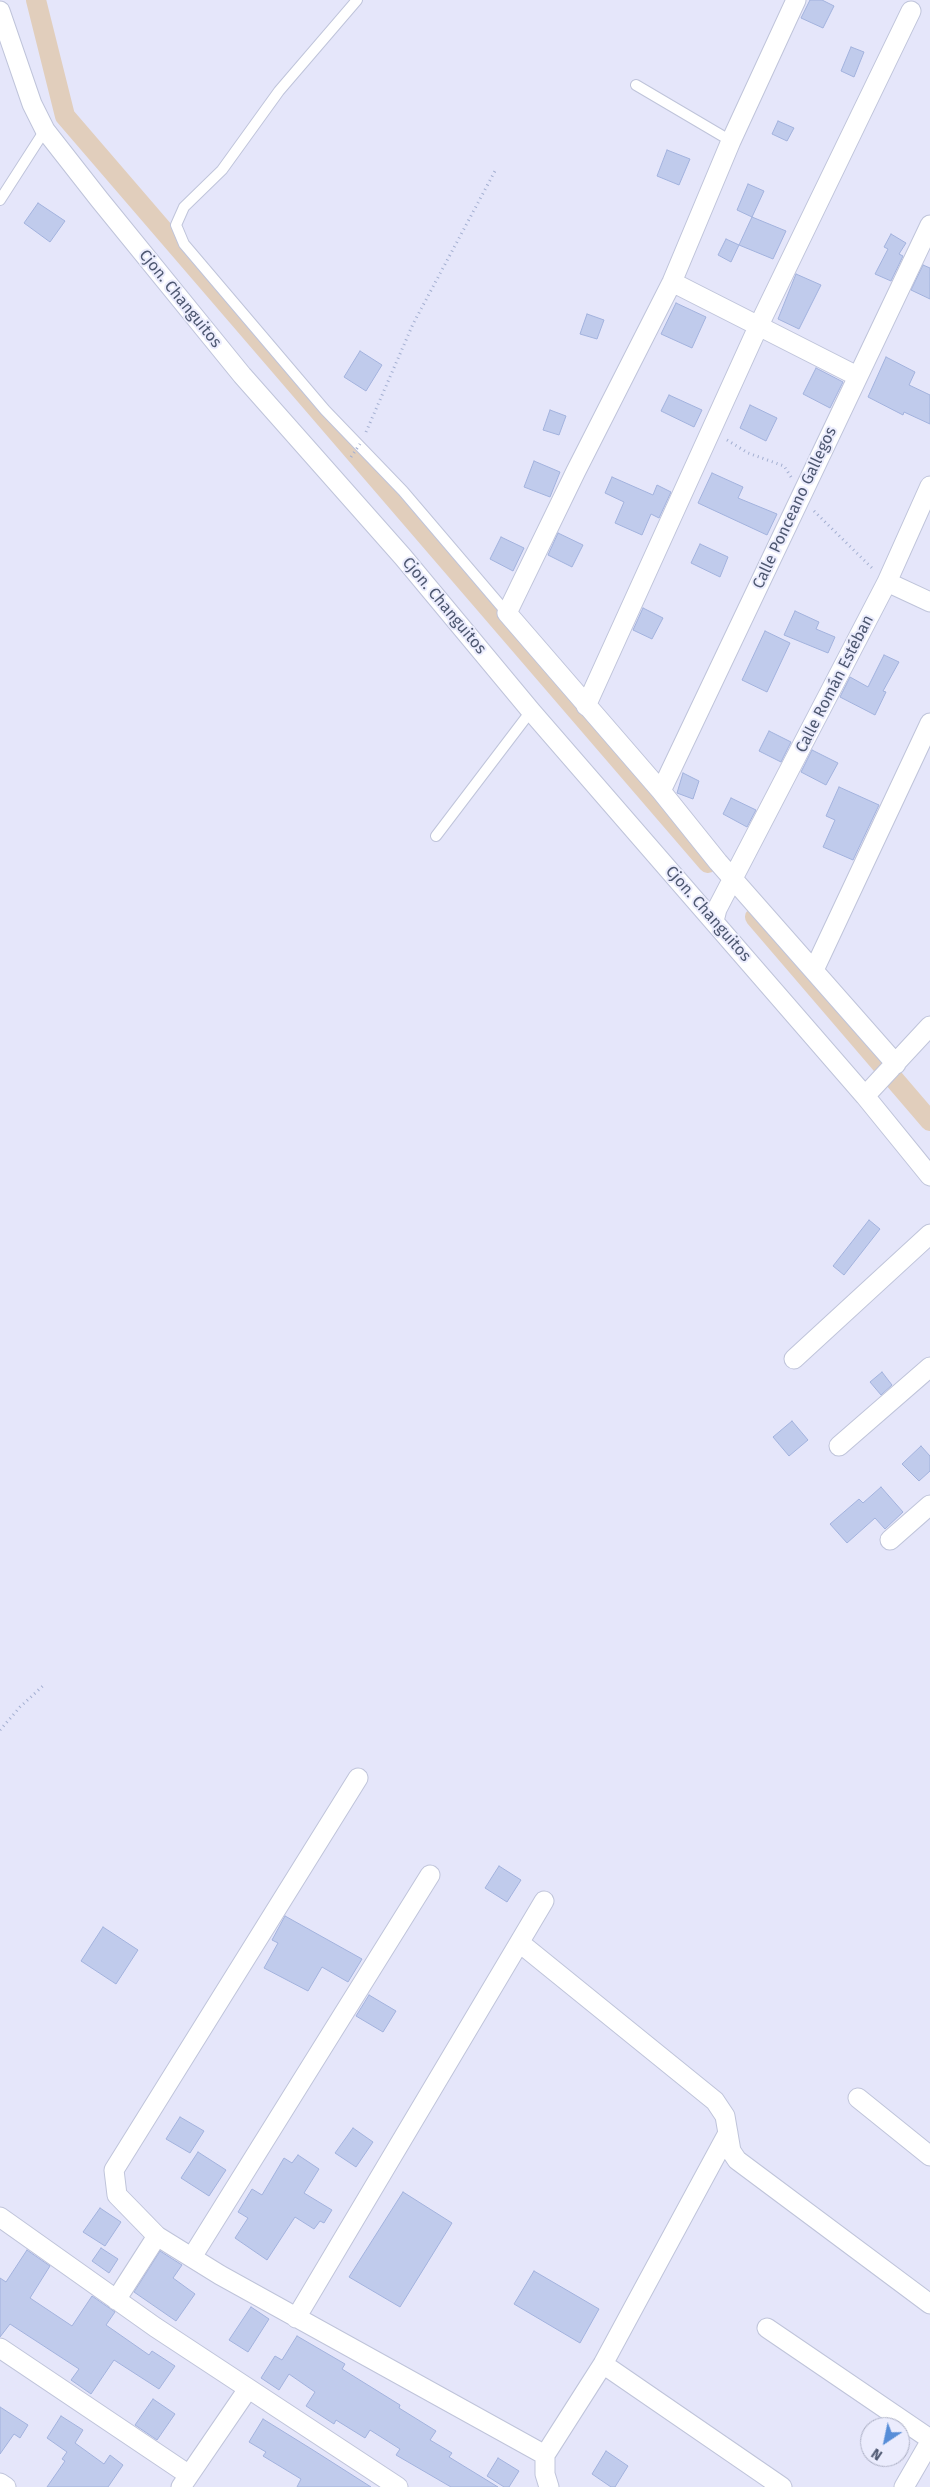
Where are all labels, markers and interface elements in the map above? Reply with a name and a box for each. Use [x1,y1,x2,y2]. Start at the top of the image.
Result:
street label: Cjon. Changuitos [135,246,225,352]
street label: Calle Ponceano Gallegos [749,424,841,592]
street label: Cjon. Changuitos [398,554,490,658]
street label: Calle Román Estéban [792,612,878,756]
street label: Cjon. Changuitos [661,862,755,966]
north arrow [860,2417,910,2467]
text: N [868,2444,886,2464]

